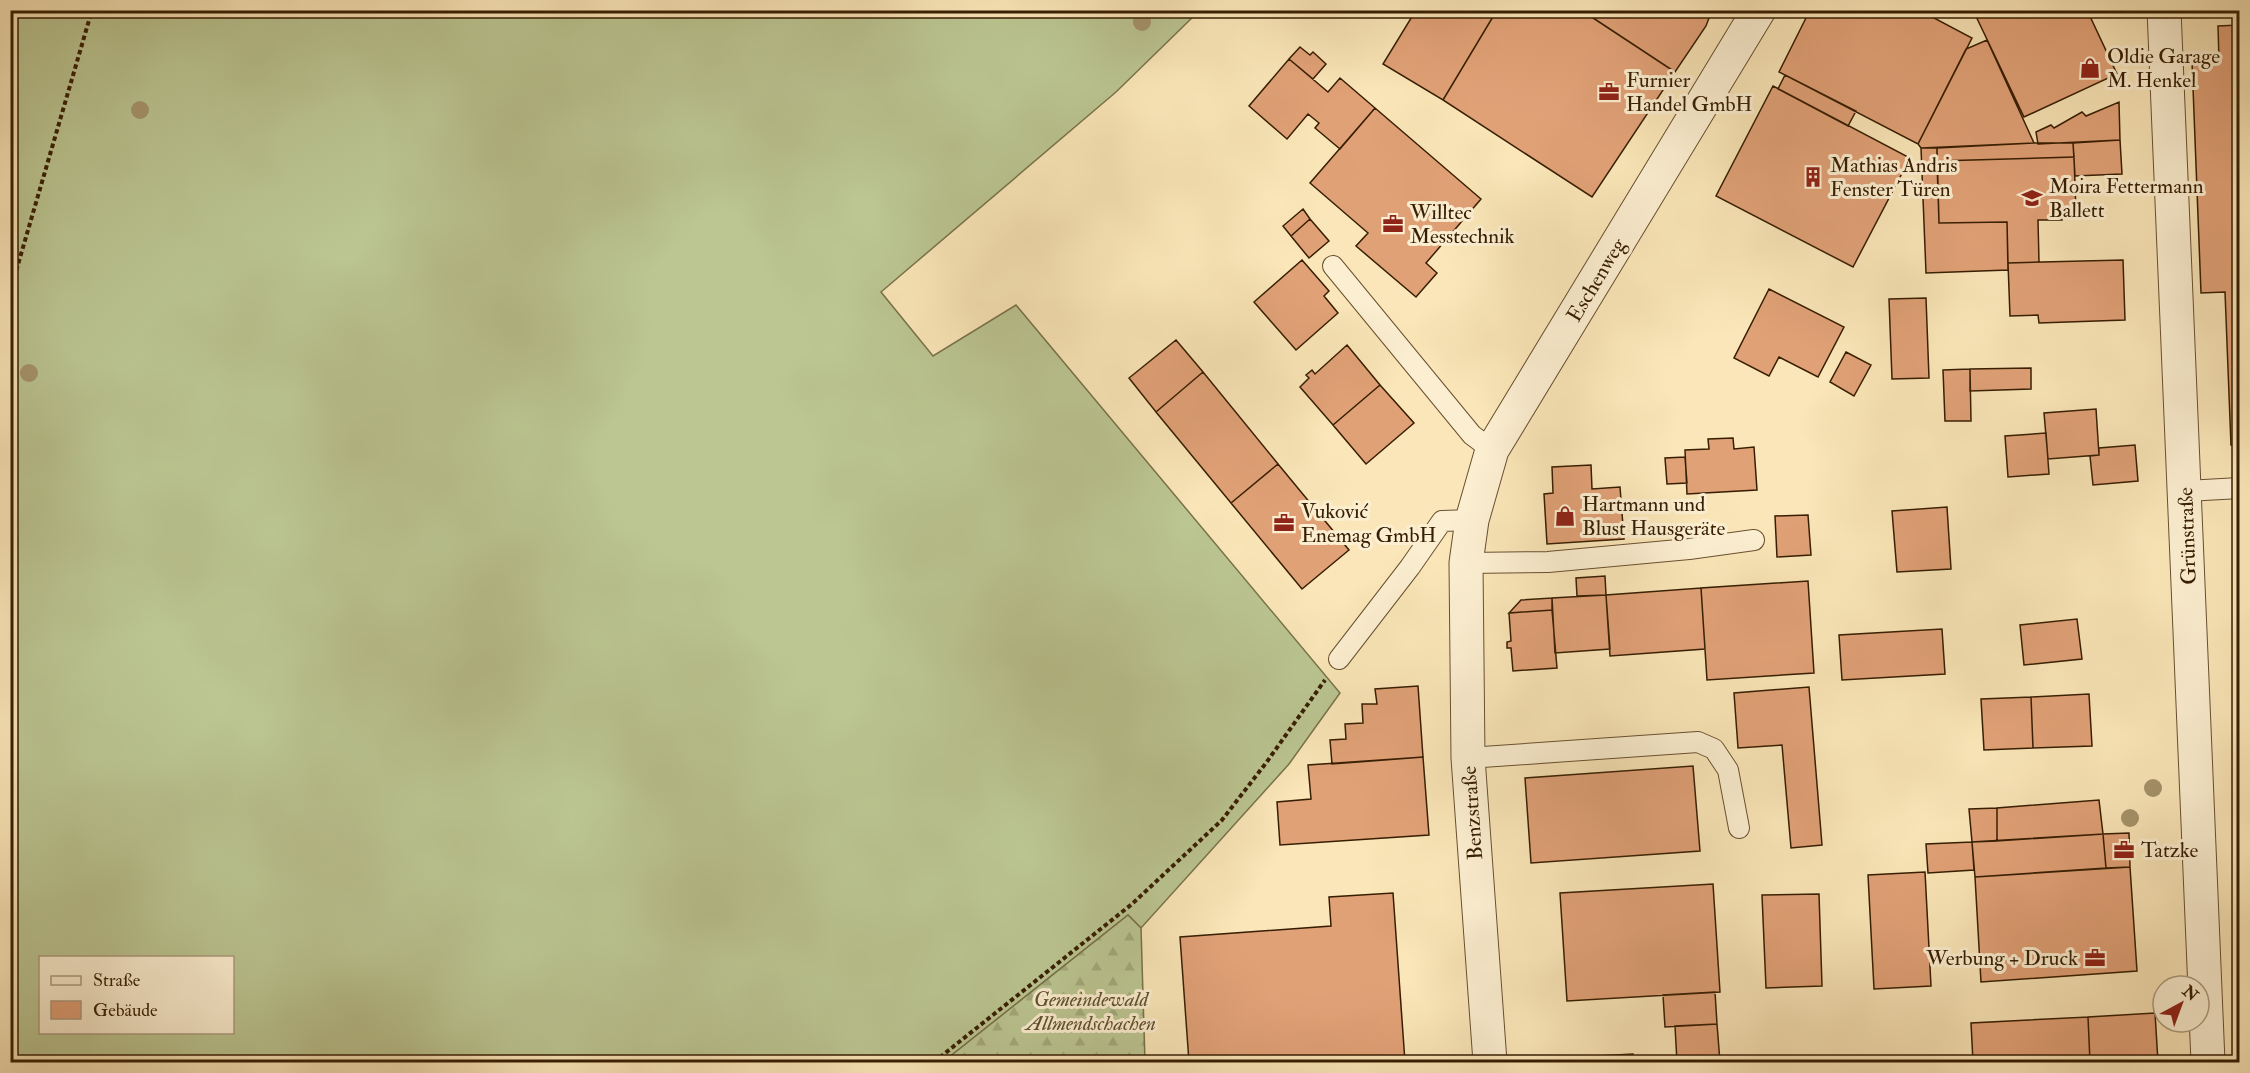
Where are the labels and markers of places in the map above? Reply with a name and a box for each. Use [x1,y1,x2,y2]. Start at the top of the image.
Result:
place label: Oldie Garage M. Henkel [2107,43,2220,94]
shop icon: Oldie Garage M. Henkel [2078,56,2102,80]
place label: Furnier Handel GmbH [1626,67,1753,118]
office icon: Furnier Handel GmbH [1597,80,1621,104]
place label: Mathias Andris Fenster Türen [1830,152,1958,203]
building icon: Mathias Andris Fenster Türen [1801,165,1825,189]
place label: Moira Fettermann Ballett [2049,173,2204,224]
school or university icon: Moira Fettermann Ballett [2020,186,2044,210]
place label: Willtec Messtechnik [1409,199,1515,250]
office icon: Willtec Messtechnik [1381,212,1405,236]
place label: Hartmann und Blust Hausgeräte [1582,491,1726,542]
place label: Vuković Enemag GmbH [1301,498,1436,549]
shop icon: Hartmann und Blust Hausgeräte [1553,504,1577,528]
office icon: Vuković Enemag GmbH [1272,511,1296,535]
place label: Tatzke [2141,837,2199,864]
office icon: Tatzke [2112,838,2136,862]
place label: Werbung + Druck [1925,945,2078,972]
office icon: Werbung + Druck [2083,946,2107,970]

